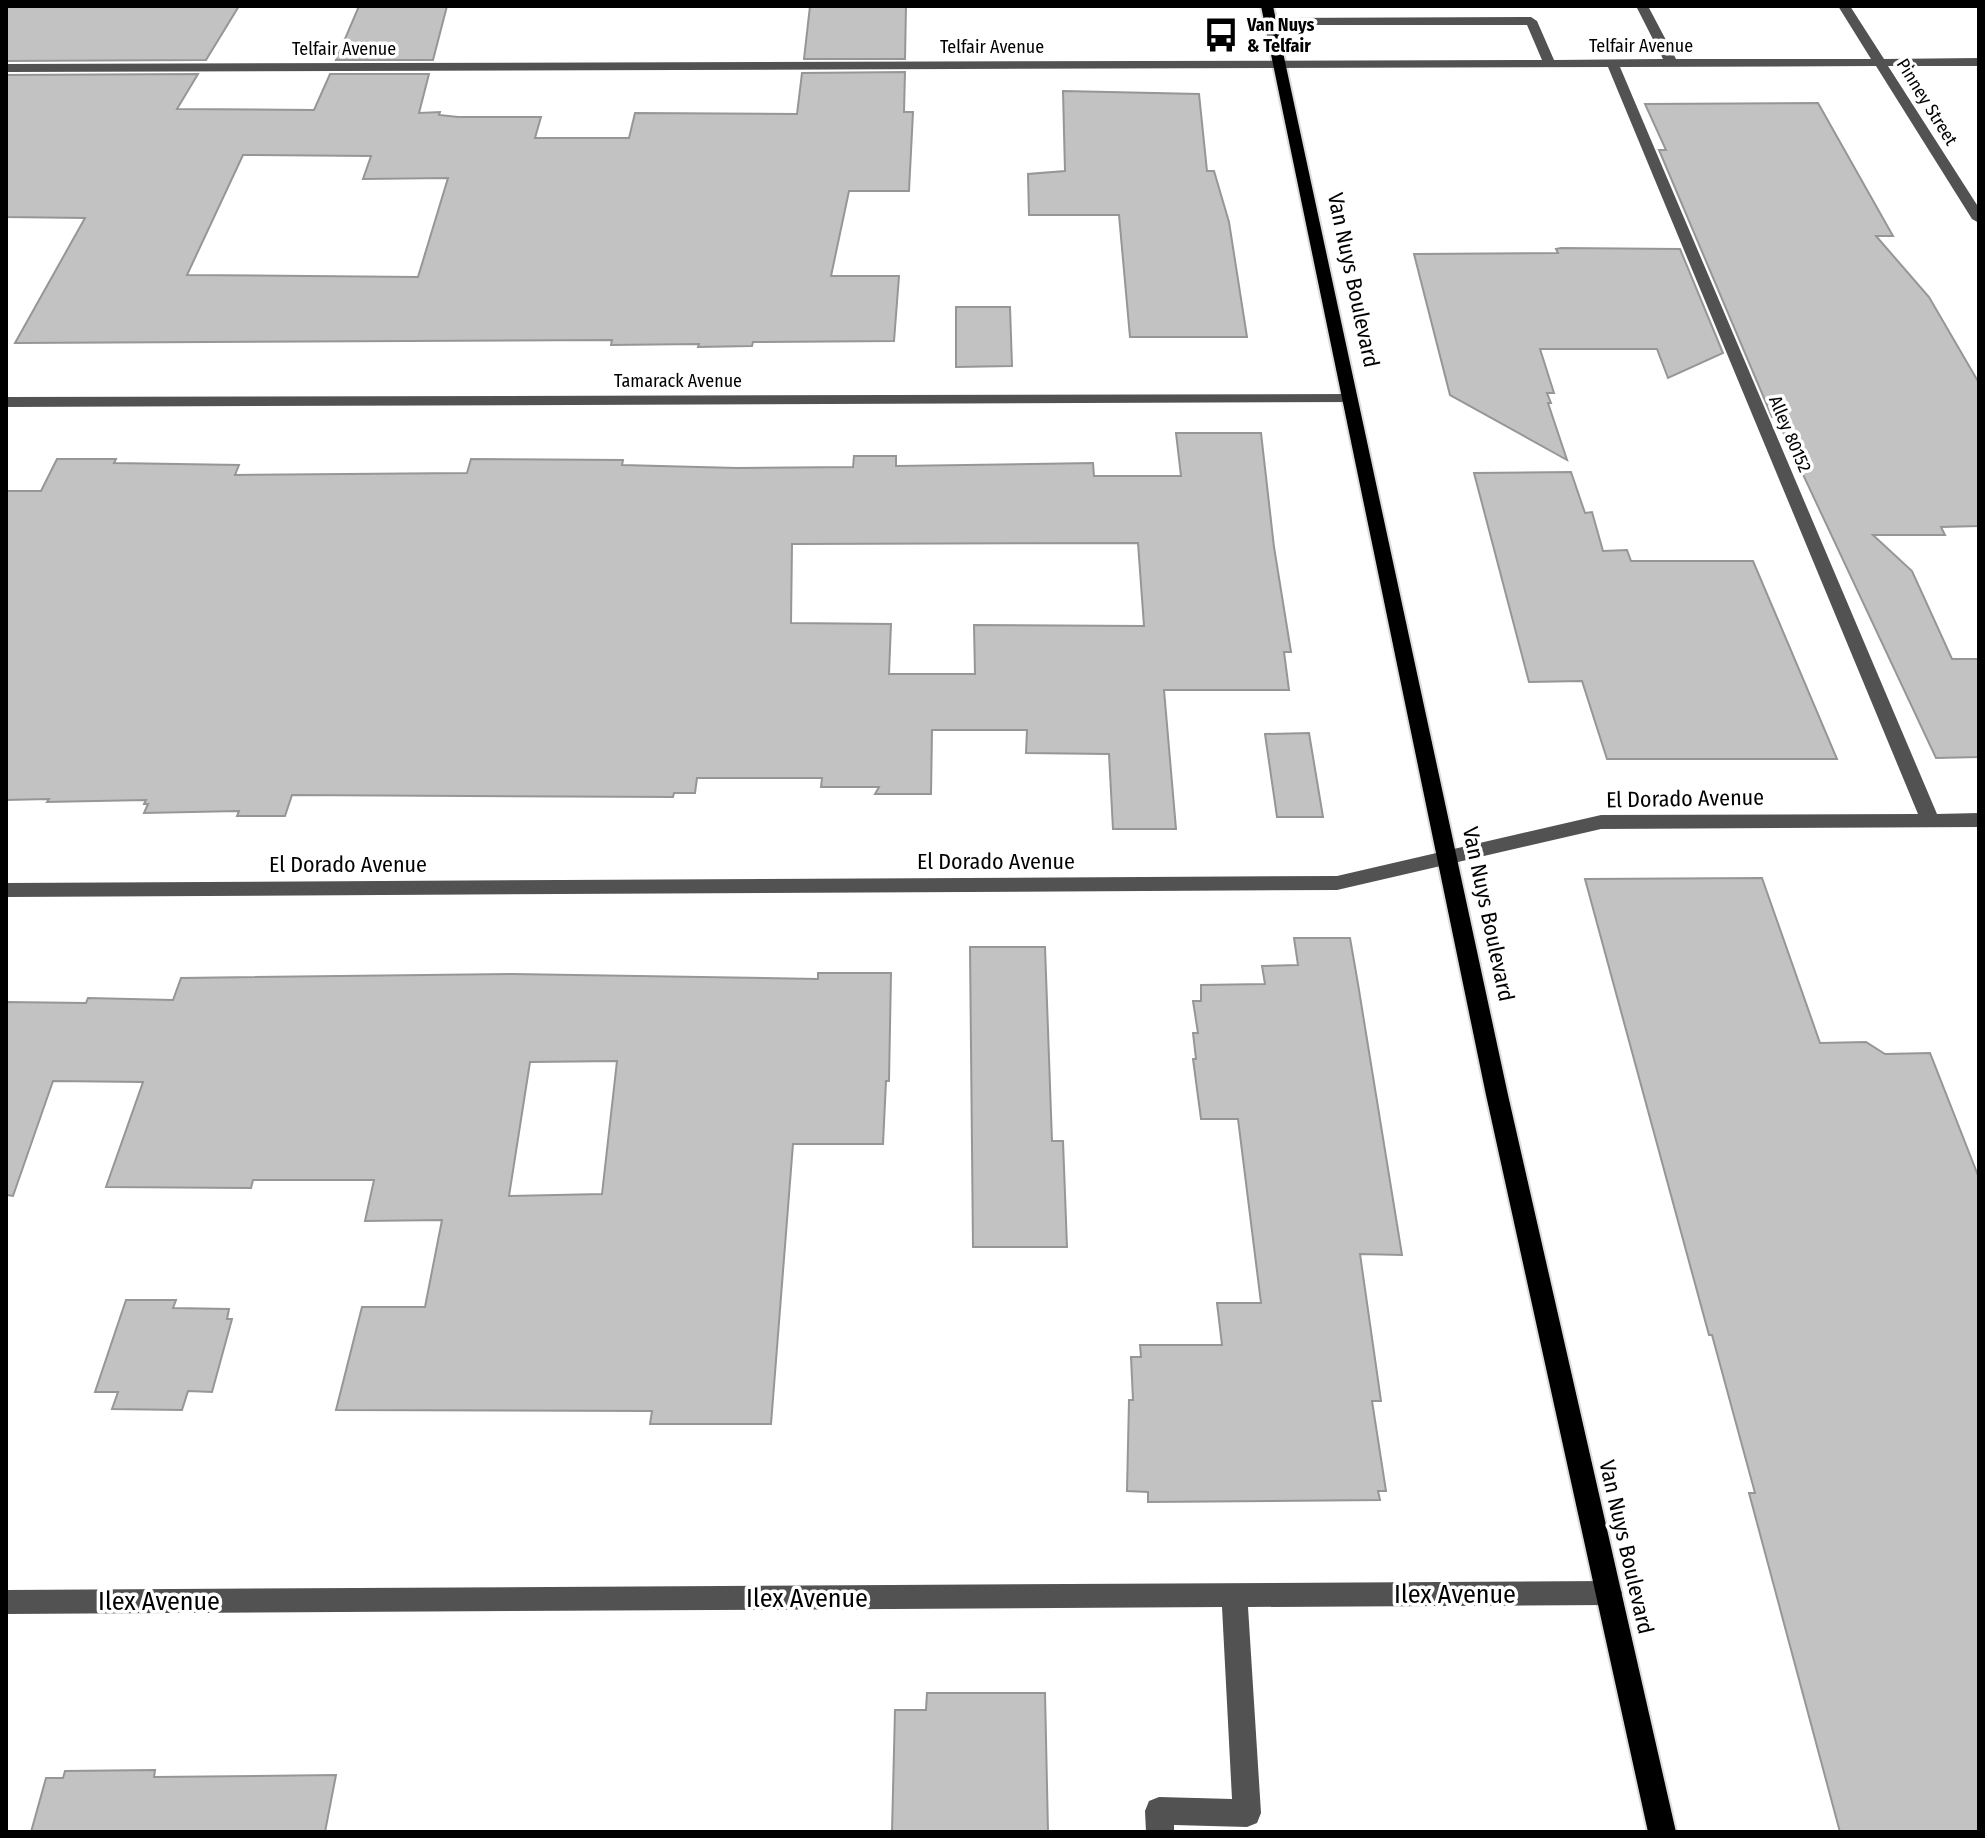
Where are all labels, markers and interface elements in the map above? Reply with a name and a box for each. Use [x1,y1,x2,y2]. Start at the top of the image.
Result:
place label: Van Nuys & Telfair [1246,14,1314,57]
bus stop icon: Van Nuys & Telfair [1202,16,1240,54]
street label: Telfair Avenue [1589,35,1693,57]
street label: Telfair Avenue [940,36,1044,58]
street label: Telfair Avenue [292,38,396,60]
street label: Pinney Street [1892,55,1962,150]
street label: Van Nuys Boulevard [1322,190,1385,370]
street label: Tamarack Avenue [614,370,742,392]
street label: Alley 80152 [1764,392,1816,476]
street label: El Dorado Avenue [1606,784,1764,813]
street label: Van Nuys Boulevard [1457,824,1520,1004]
street label: El Dorado Avenue [917,848,1075,875]
street label: El Dorado Avenue [269,851,427,878]
street label: Van Nuys Boulevard [1593,1458,1660,1637]
street label: Ilex Avenue [1394,1579,1516,1610]
street label: Ilex Avenue [746,1583,868,1614]
street label: Ilex Avenue [98,1586,220,1617]

